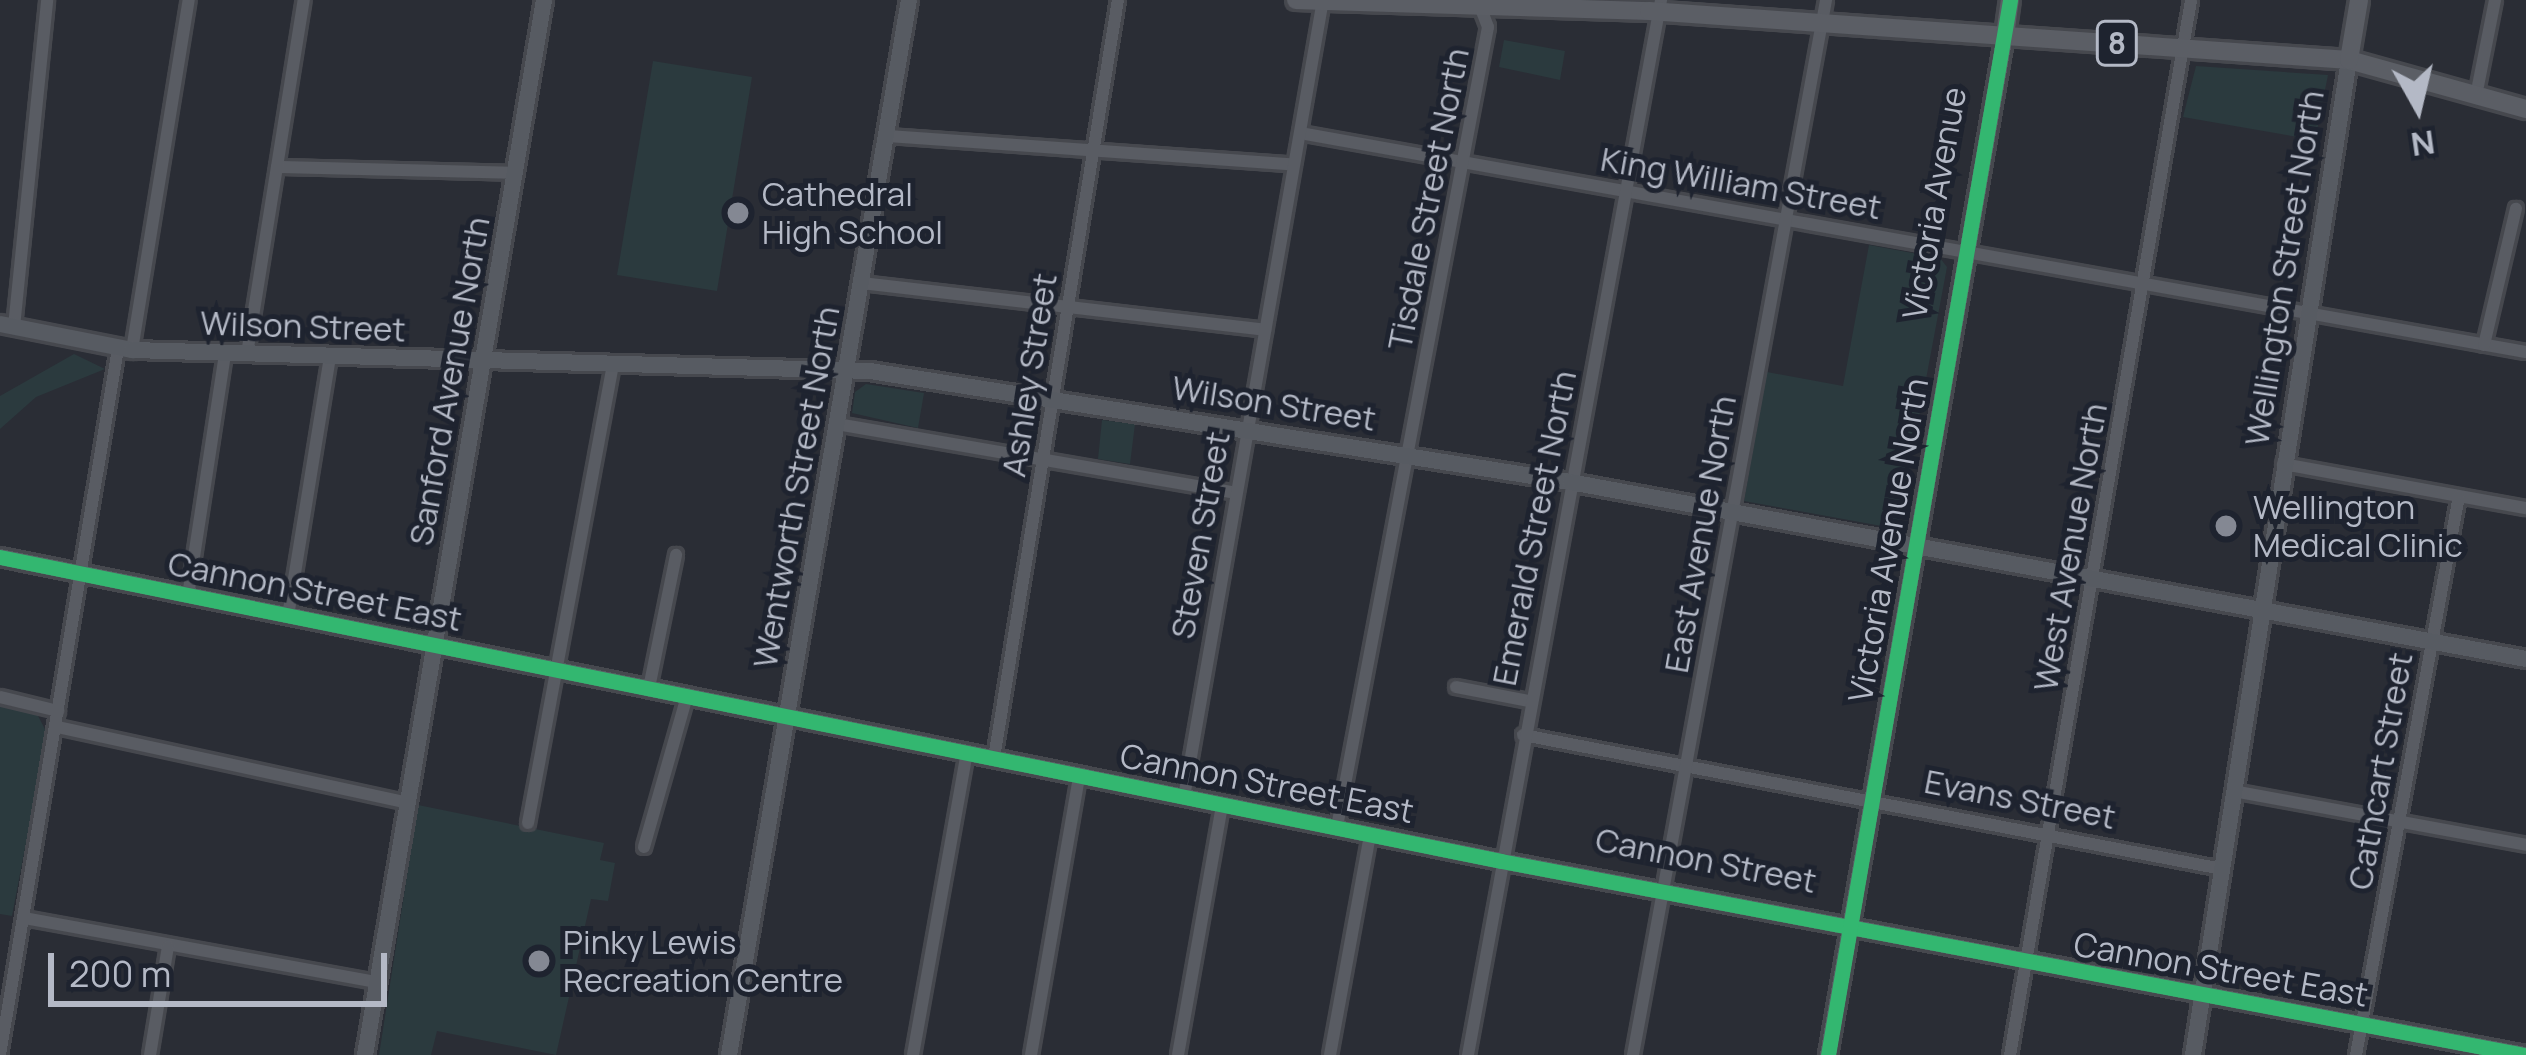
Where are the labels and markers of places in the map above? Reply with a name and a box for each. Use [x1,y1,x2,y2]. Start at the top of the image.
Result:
place label: Cathedral High School [762,174,943,252]
marker: Cathedral High School [725,200,751,226]
place label: Wellington Medical Clinic [2253,487,2463,565]
marker: Wellington Medical Clinic [2210,510,2242,542]
place label: Pinky Lewis Recreation Centre [563,922,843,1000]
marker: Pinky Lewis Recreation Centre [526,948,552,974]

